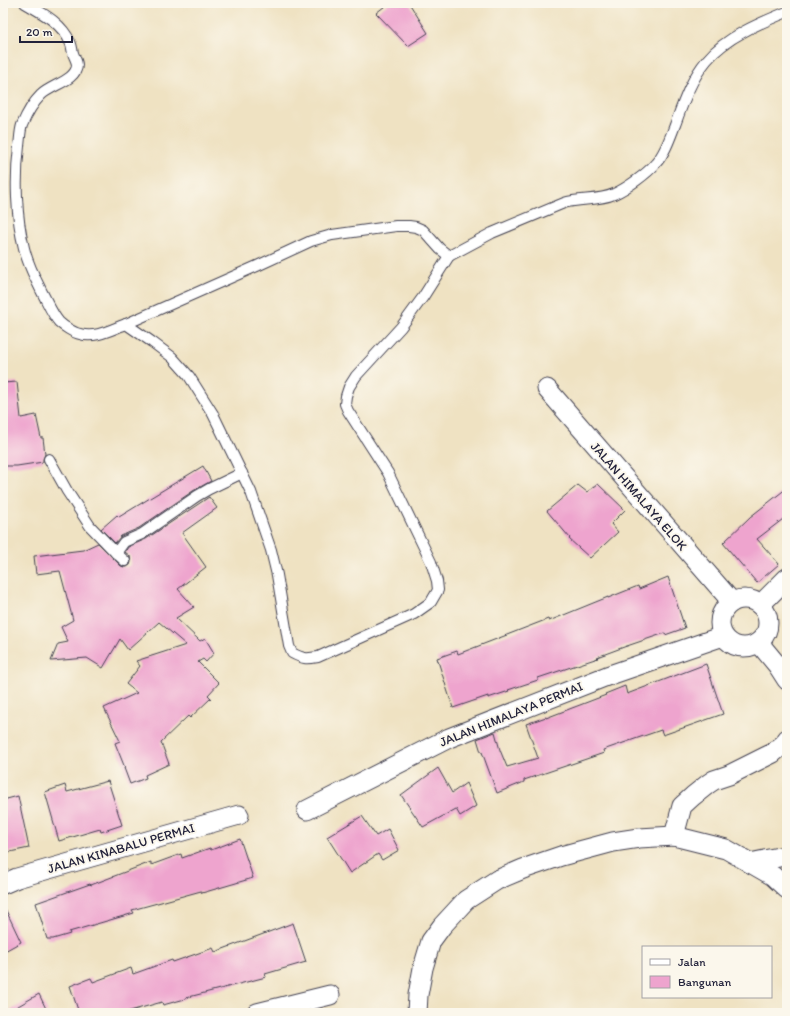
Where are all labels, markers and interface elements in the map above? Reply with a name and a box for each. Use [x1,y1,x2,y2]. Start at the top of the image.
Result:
scale bar [20,18,72,44]
text: 20 m [26,25,53,39]
street label: JALAN HIMALAYA ELOK [588,439,691,554]
street label: JALAN HIMALAYA PERMAI [437,678,585,750]
street label: JALAN KINABALU PERMAI [46,820,196,876]
legend [642,946,772,998]
text: Jalan [678,955,706,969]
text: Bangunan [678,975,731,989]

